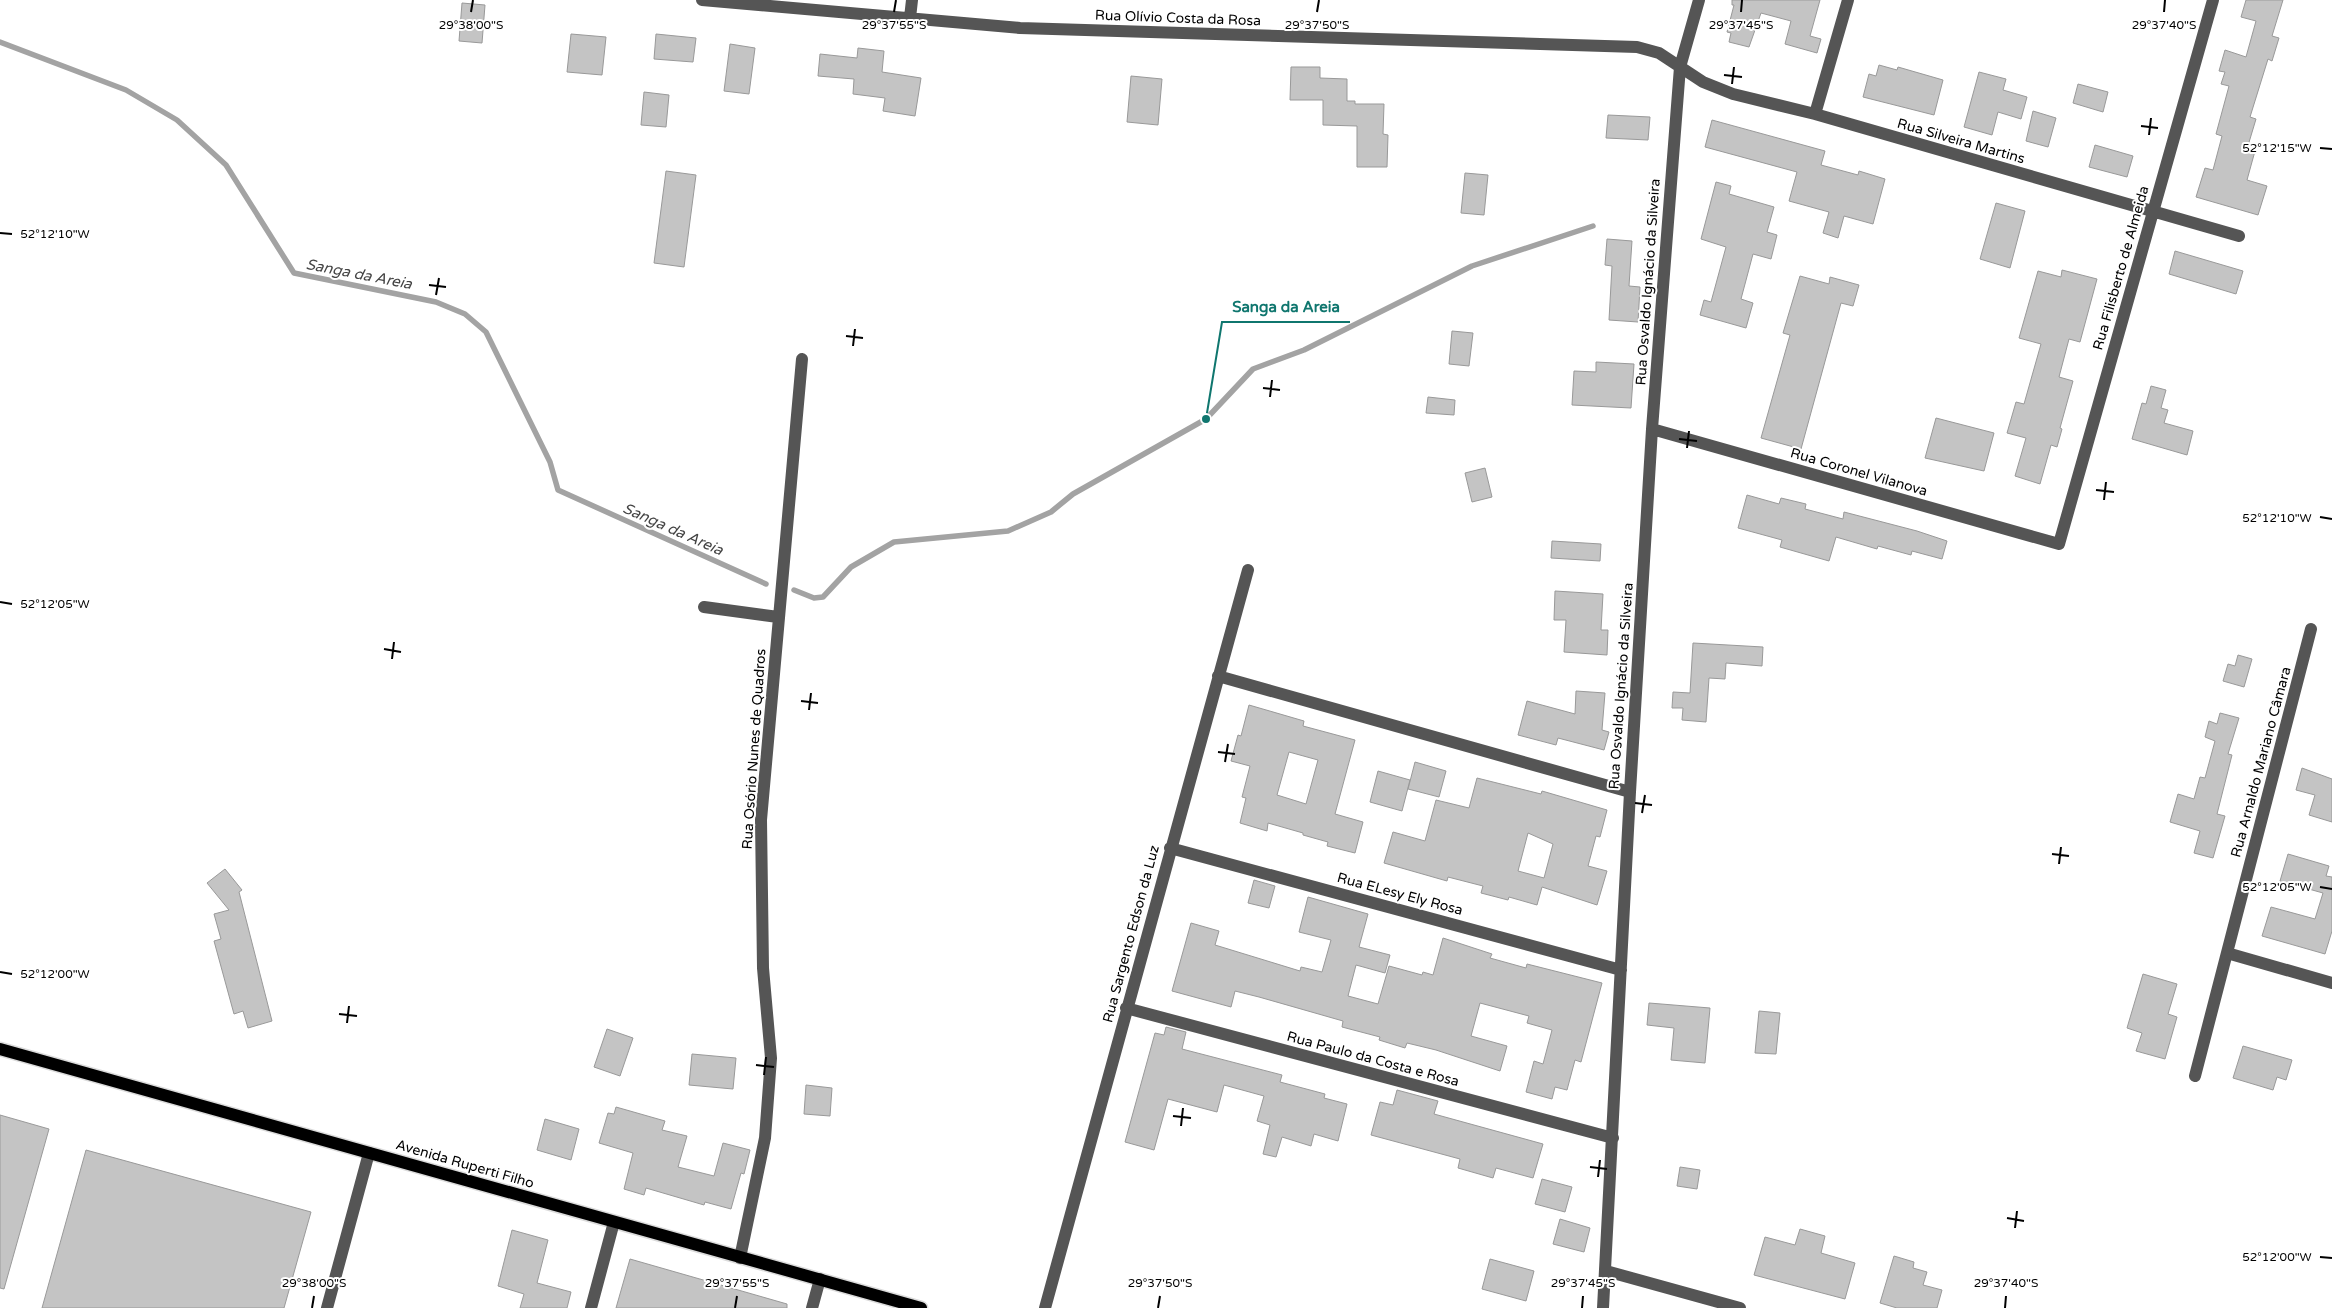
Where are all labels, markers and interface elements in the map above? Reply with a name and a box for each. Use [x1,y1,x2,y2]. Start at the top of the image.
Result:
street label: Rua Olívio Costa da Rosa [1095,7,1261,29]
text: 29°38'00"S [439,18,503,32]
text: 29°37'55"S [862,18,926,32]
text: 29°37'50"S [1285,18,1349,32]
text: 29°37'45"S [1709,18,1773,32]
text: 29°37'40"S [2132,18,2196,32]
street label: Rua Silveira Martins [1895,115,2027,167]
text: 52°12'15"W [2242,141,2312,155]
street label: Rua Osvaldo Ignácio da Silveira [1632,178,1664,386]
street label: Rua Filisberto de Almeida [2089,184,2153,352]
text: 52°12'10"W [20,227,90,241]
water label: Sanga da Areia [304,255,414,293]
callout: Sanga da Areia [1222,292,1350,322]
text: Sanga da Areia [1232,298,1340,317]
street label: Rua Coronel Vilanova [1788,444,1930,500]
water label: Sanga da Areia [620,499,726,559]
text: 52°12'10"W [2242,511,2312,525]
street label: Rua Osvaldo Ignácio da Silveira [1605,582,1637,790]
text: 52°12'05"W [20,597,90,611]
street label: Rua Osório Nunes de Quadros [739,648,770,850]
street label: Rua Arnaldo Mariano Câmara [2227,665,2295,859]
street label: Rua Sargento Edson da Luz [1099,843,1163,1025]
street label: Rua ELesy Ely Rosa [1335,869,1465,919]
text: 52°12'05"W [2242,880,2312,894]
text: 52°12'00"W [20,967,90,981]
street label: Rua Paulo da Costa e Rosa [1285,1028,1461,1090]
street label: Avenida Ruperti Filho [394,1136,536,1192]
text: 52°12'00"W [2242,1250,2312,1264]
text: 29°38'00"S [282,1276,346,1290]
text: 29°37'55"S [705,1276,769,1290]
text: 29°37'50"S [1128,1276,1192,1290]
text: 29°37'45"S [1551,1276,1615,1290]
text: 29°37'40"S [1974,1276,2038,1290]

